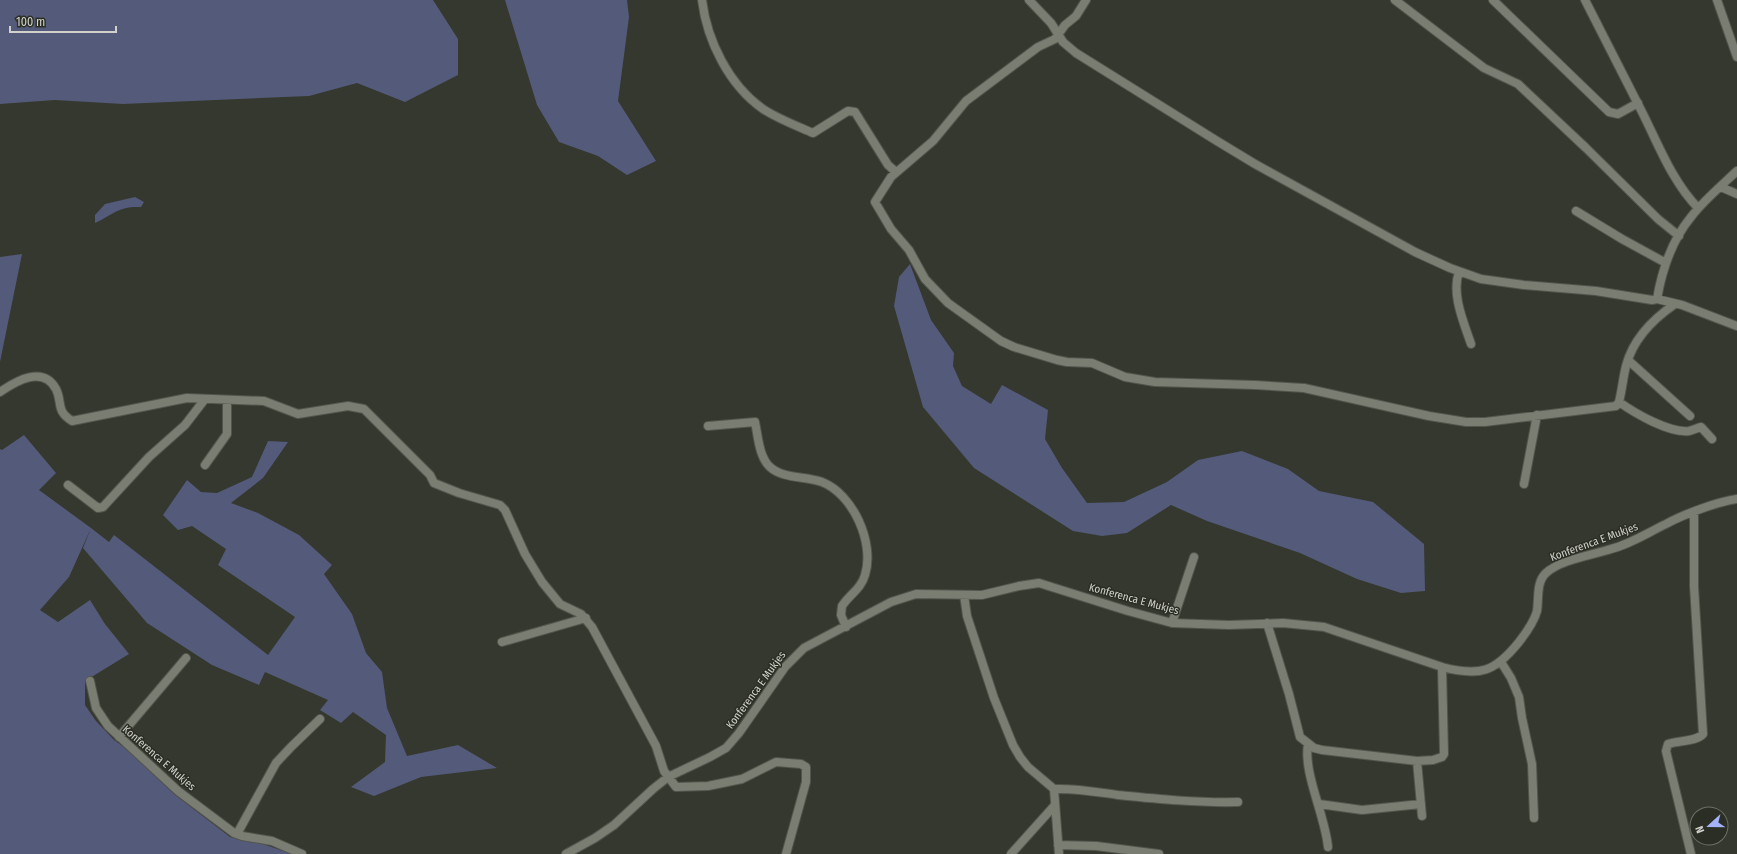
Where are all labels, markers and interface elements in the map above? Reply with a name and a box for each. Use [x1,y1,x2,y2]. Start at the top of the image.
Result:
scale bar [10,8,116,34]
text: 100 m [16,15,45,29]
street label: Konferenca E Mukjes [1548,520,1640,564]
street label: Konferenca E Mukjes [1088,581,1181,617]
street label: Konferenca E Mukjes [724,648,789,731]
street label: Konferenca E Mukjes [120,723,198,793]
north arrow [1689,806,1729,846]
text: N [1693,824,1707,835]

